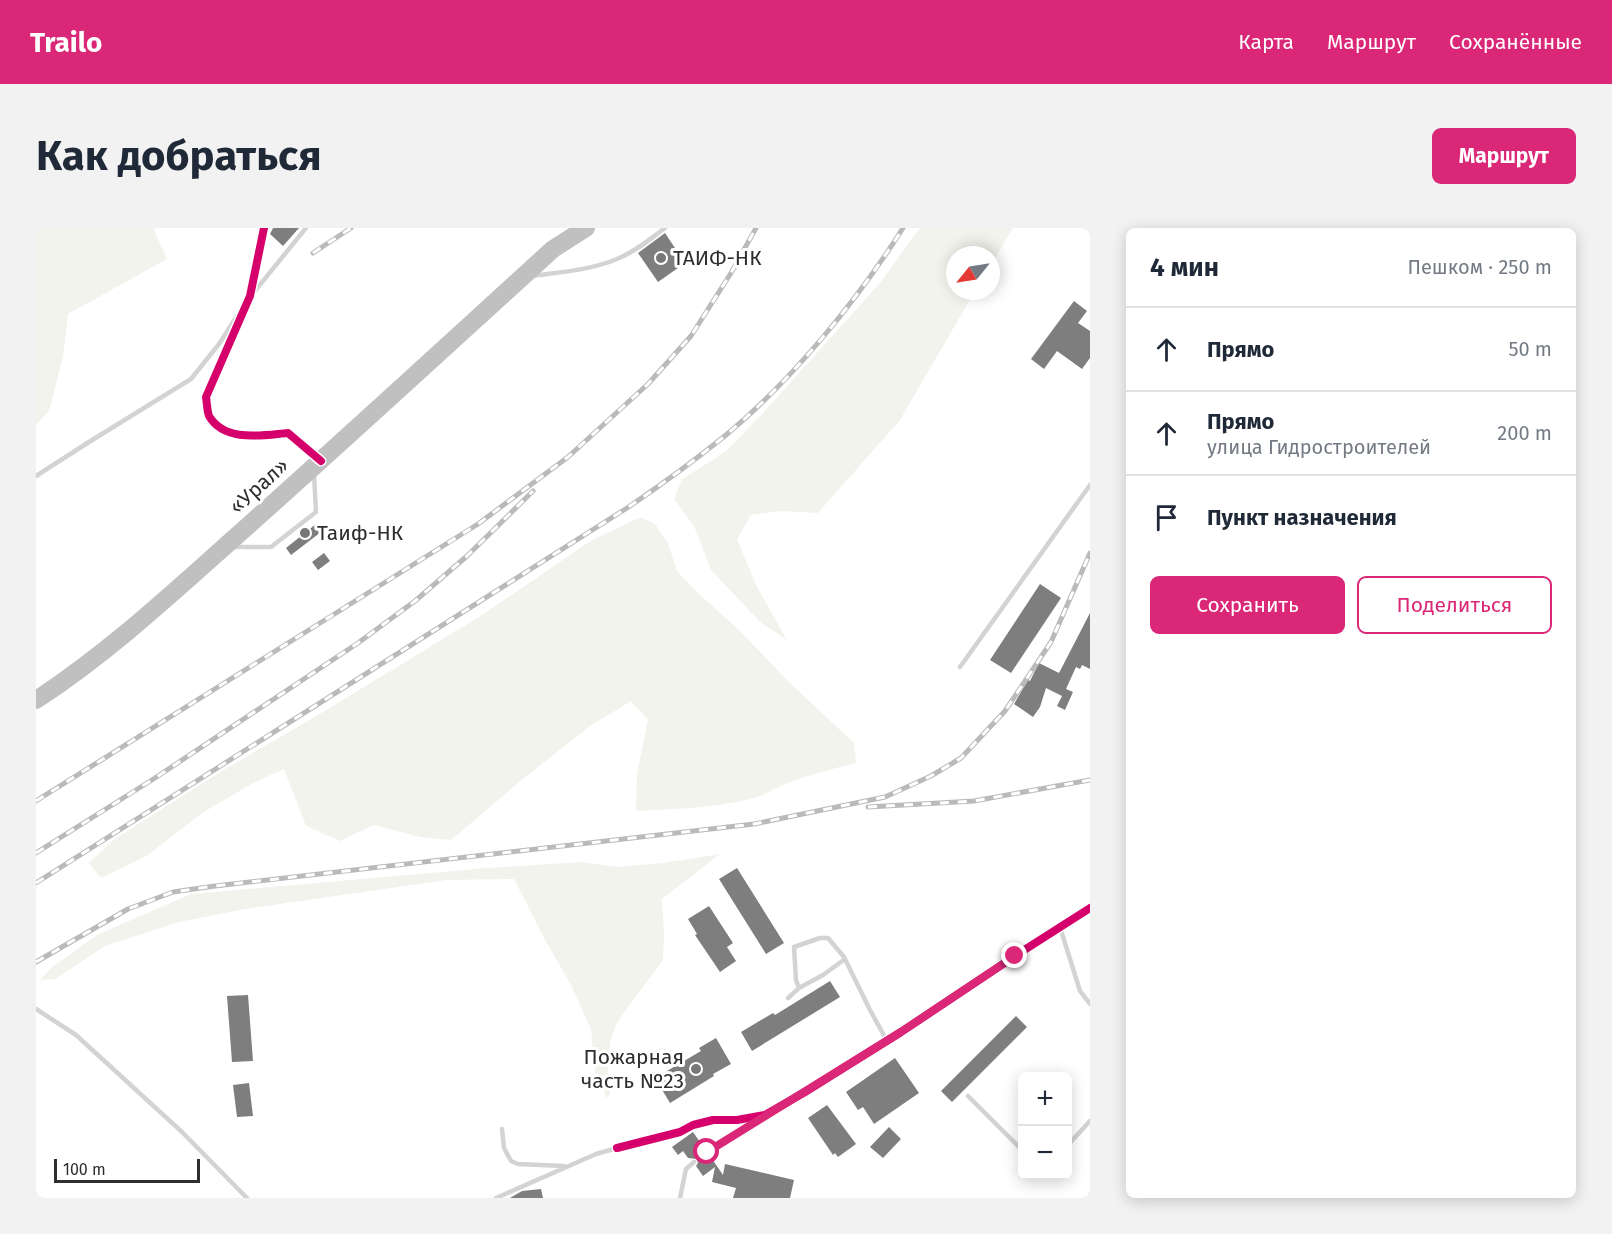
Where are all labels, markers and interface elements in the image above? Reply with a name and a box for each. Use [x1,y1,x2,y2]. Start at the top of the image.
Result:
text: Trailo [30,26,102,59]
text: Карта [1238,29,1294,55]
text: Маршрут [1327,29,1416,55]
text: Сохранённые [1449,29,1582,55]
button: Маршрут [1432,128,1576,184]
text: Как добраться [36,131,322,181]
place label: ТАИФ-НК [673,245,762,271]
north arrow [946,246,1000,300]
marker: ТАИФ-НК [654,251,668,265]
text: 4 мин [1150,252,1219,283]
text: Пешком · 250 m [1407,255,1552,279]
icon: ahead [1150,333,1183,366]
text: Прямо [1207,336,1274,363]
text: 50 m [1508,337,1552,361]
text: Прямо [1207,408,1274,435]
icon: ahead [1150,417,1183,450]
text: 200 m [1497,421,1552,445]
text: улица Гидростроителей [1207,435,1431,459]
street label: «Урал» [224,453,294,519]
icon: arrive [1150,501,1183,534]
text: Пункт назначения [1207,504,1397,531]
place label: Таиф-НК [317,520,404,546]
marker: Таиф-НК [298,526,312,540]
button: Сохранить [1150,576,1345,634]
button: Поделиться [1357,576,1552,634]
route end [1001,942,1027,968]
place label: Пожарная часть №23 [581,1044,684,1094]
marker: Пожарная часть №23 [689,1062,703,1076]
map controls [1018,1072,1072,1180]
button: + [1018,1072,1072,1126]
button: − [1018,1126,1072,1180]
route start [693,1138,719,1164]
scale bar [54,1156,200,1184]
text: 100 m [63,1160,106,1179]

